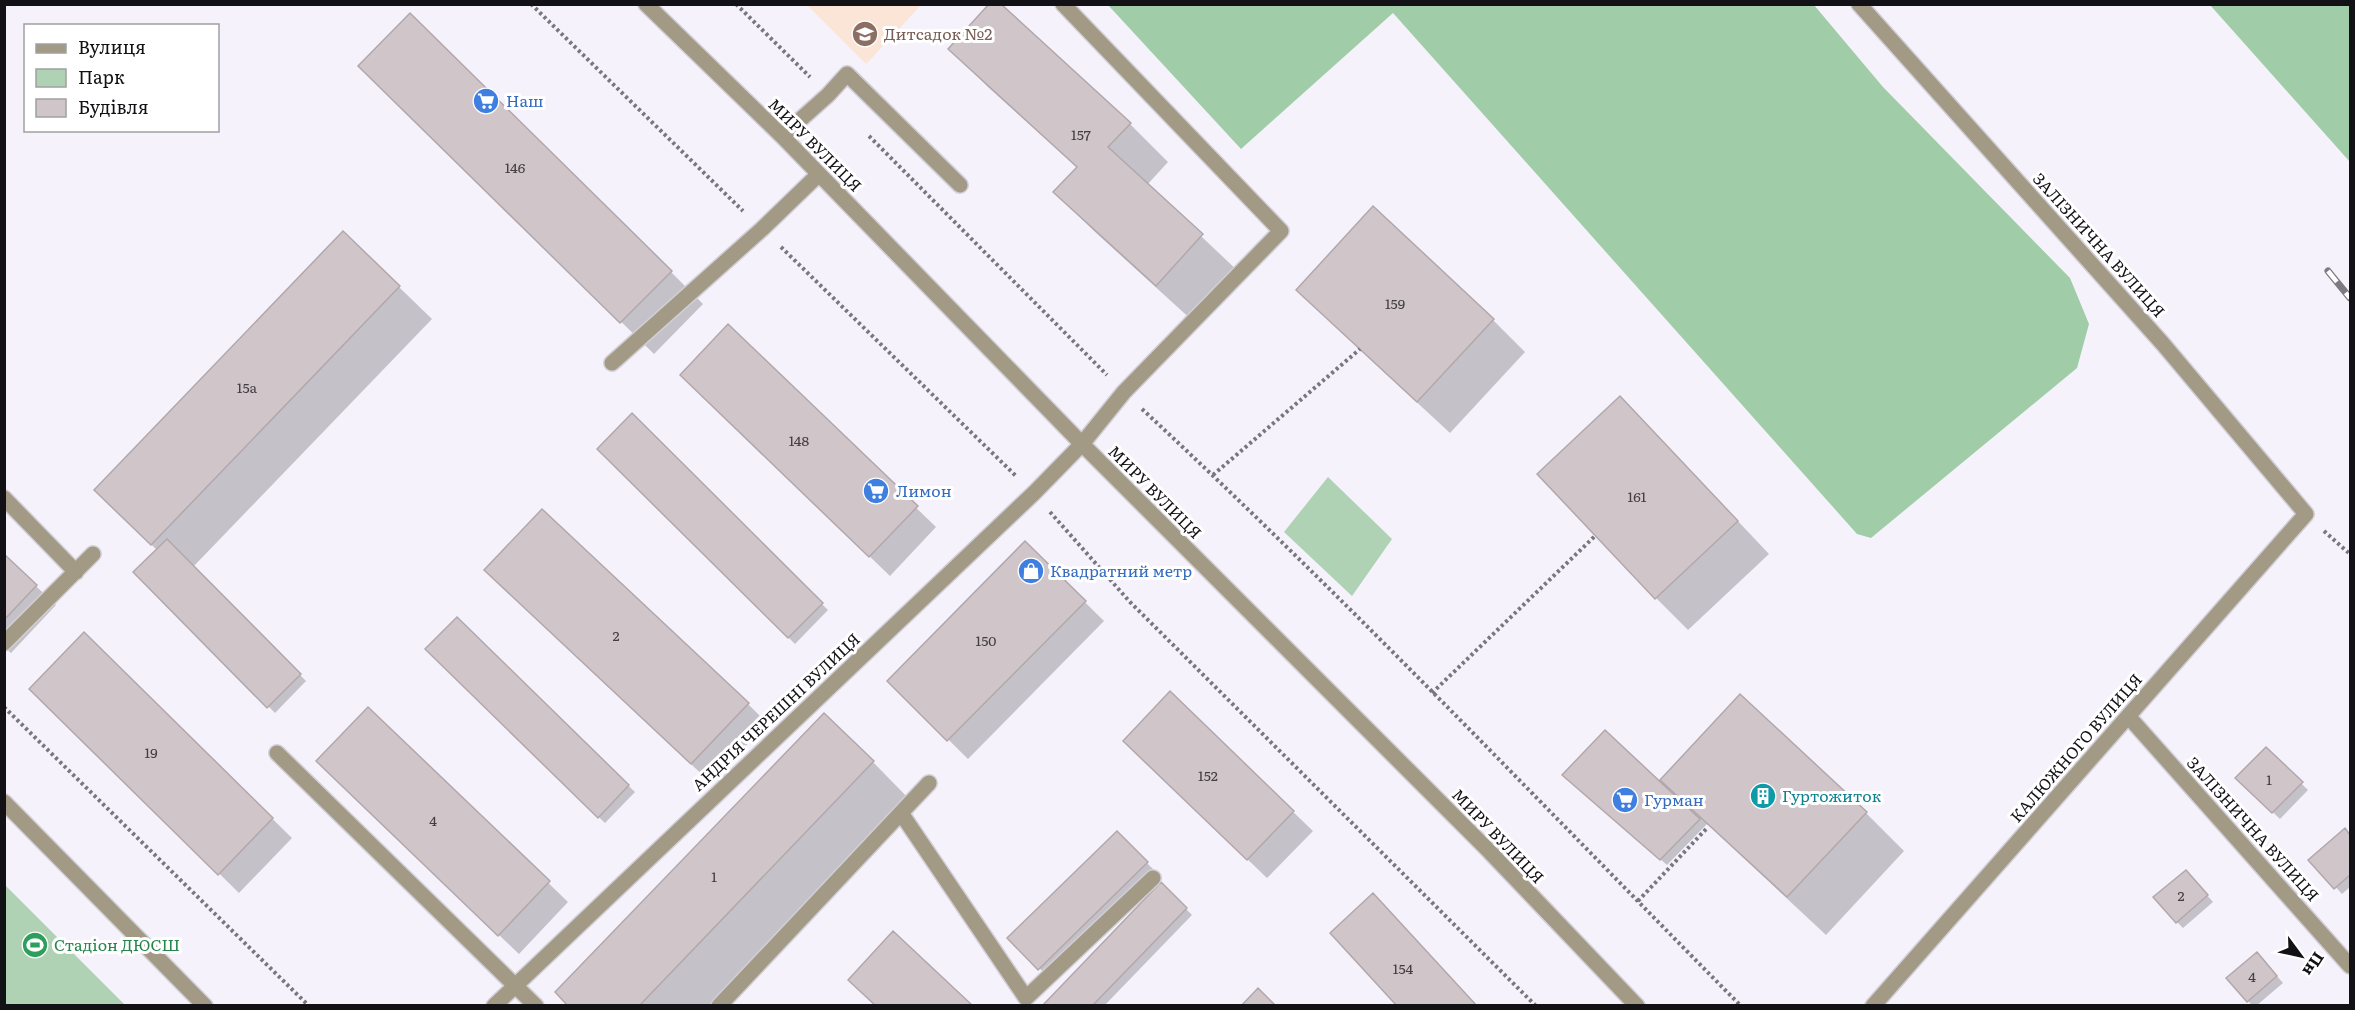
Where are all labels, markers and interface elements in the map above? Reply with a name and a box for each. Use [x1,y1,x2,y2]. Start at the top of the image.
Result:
school or university icon: Дитсадок №2 [850,19,880,49]
place label: Дитсадок №2 [884,21,992,45]
legend [24,24,219,132]
text: Вулиця [78,33,146,60]
text: Парк [78,63,125,90]
supermarket icon: Наш [471,86,501,116]
place label: Наш [506,88,544,112]
street label: МИРУ ВУЛИЦЯ [763,92,868,197]
text: Будівля [78,93,149,120]
house number: 157 [1071,124,1091,144]
house number: 146 [505,157,526,177]
street label: ЗАЛІЗНИЧНА ВУЛИЦЯ [2028,167,2171,322]
house number: 159 [1385,293,1405,313]
house number: 15а [237,377,258,397]
house number: 148 [789,430,810,450]
street label: МИРУ ВУЛИЦЯ [1103,439,1208,544]
supermarket icon: Лимон [861,476,891,506]
place label: Лимон [896,478,952,502]
house number: 161 [1628,486,1647,506]
shop icon: Квадратний метр [1016,556,1046,586]
place label: Квадратний метр [1050,558,1192,582]
house number: 2 [612,625,620,645]
street label: АНДРІЯ ЧЕРЕШНІ ВУЛИЦЯ [686,627,865,796]
house number: 150 [976,630,996,650]
street label: КАЛЮЖНОГО ВУЛИЦЯ [2004,668,2147,827]
house number: 19 [144,742,158,762]
street label: ЗАЛІЗНИЧНА ВУЛИЦЯ [2182,751,2325,906]
house number: 152 [1198,765,1218,785]
house number: 1 [2266,769,2272,789]
building icon: Гуртожиток [1748,781,1778,811]
street label: МИРУ ВУЛИЦЯ [1447,782,1550,888]
place label: Гуртожиток [1782,783,1882,807]
supermarket icon: Гурман [1610,785,1640,815]
place label: Гурман [1644,787,1704,811]
house number: 4 [429,810,437,830]
house number: 1 [711,866,717,886]
house number: 2 [2177,885,2185,905]
north arrow [2271,926,2331,986]
sports icon: Стадіон ДЮСШ [20,930,50,960]
place label: Стадіон ДЮСШ [54,932,180,956]
text: Пн [2298,948,2331,982]
house number: 154 [1393,958,1414,978]
house number: 4 [2248,966,2256,986]

